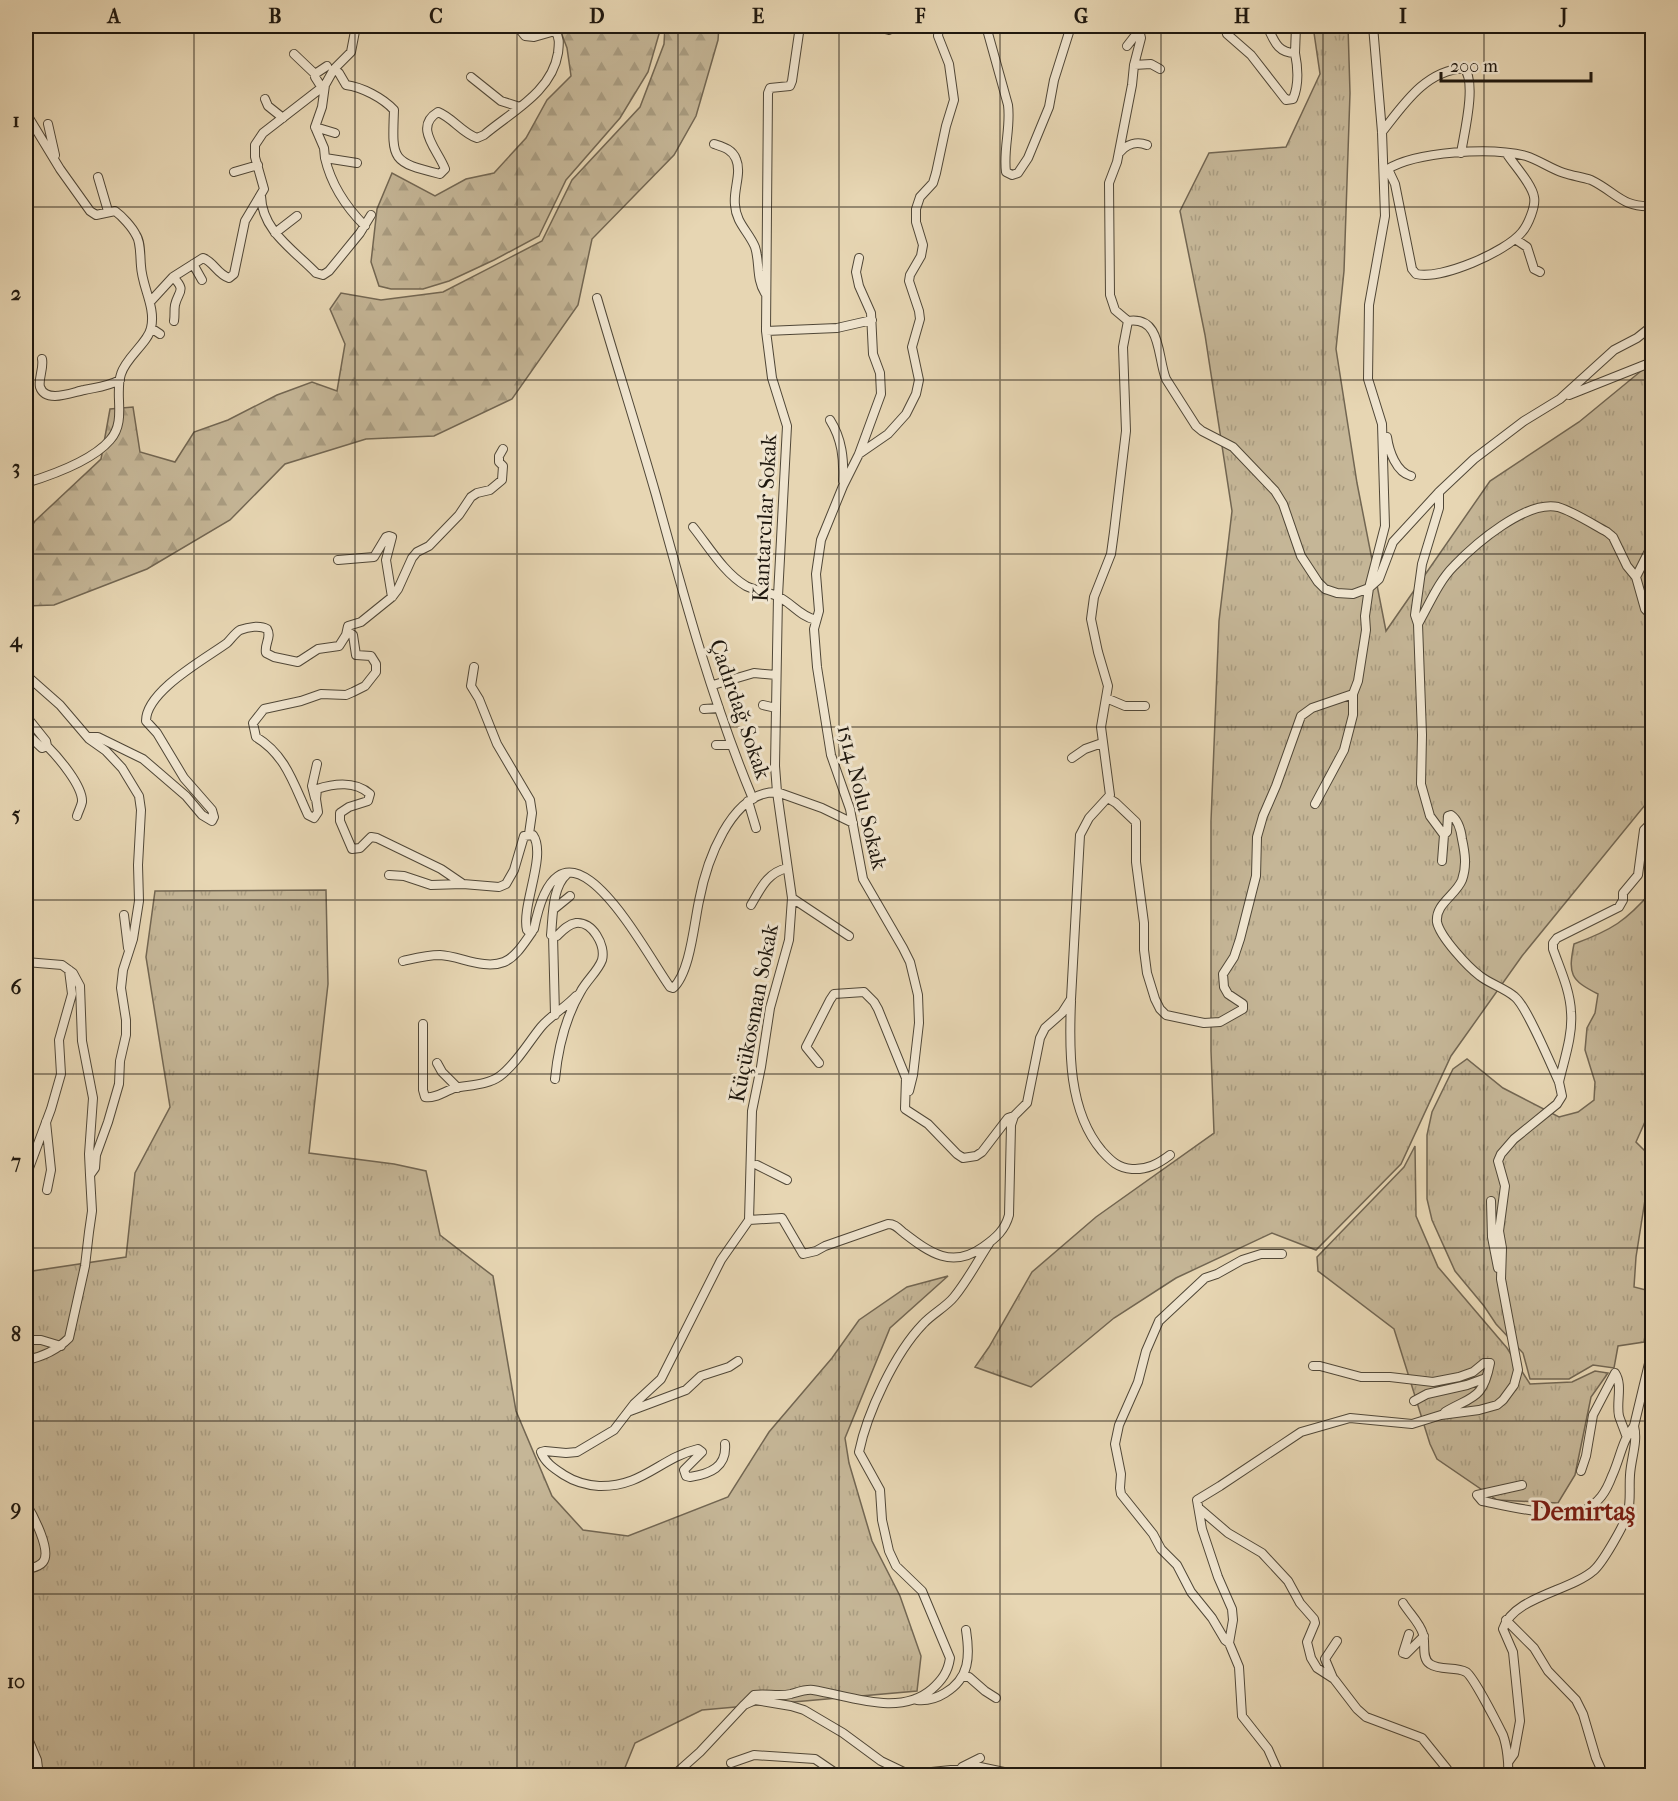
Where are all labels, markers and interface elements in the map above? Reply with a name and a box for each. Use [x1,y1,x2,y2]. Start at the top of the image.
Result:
text: A [106,5,122,28]
text: B [268,5,282,28]
text: C [429,5,443,28]
text: D [589,5,605,28]
text: E [752,5,764,28]
text: F [914,5,926,28]
text: G [1074,5,1088,28]
text: H [1234,5,1250,28]
text: I [1399,5,1407,28]
text: J [1558,5,1568,28]
scale bar [1441,45,1591,83]
text: 200 m [1450,56,1498,77]
text: 1 [12,109,20,132]
text: 2 [11,282,21,305]
street label: Kantarcılar Sokak [748,433,782,603]
text: 3 [12,456,20,479]
text: 4 [9,629,23,653]
street label: Çadırdağ Sokak [704,636,776,783]
street label: 1514 Nolu Sokak [831,722,893,873]
text: 5 [12,803,21,826]
street label: Küçükosman Sokak [724,921,784,1105]
text: 6 [11,976,23,999]
text: 7 [10,1150,21,1173]
text: 8 [11,1323,21,1346]
district label: Demirtaş [1531,1496,1635,1528]
text: 9 [10,1497,21,1520]
text: 10 [7,1670,25,1693]

